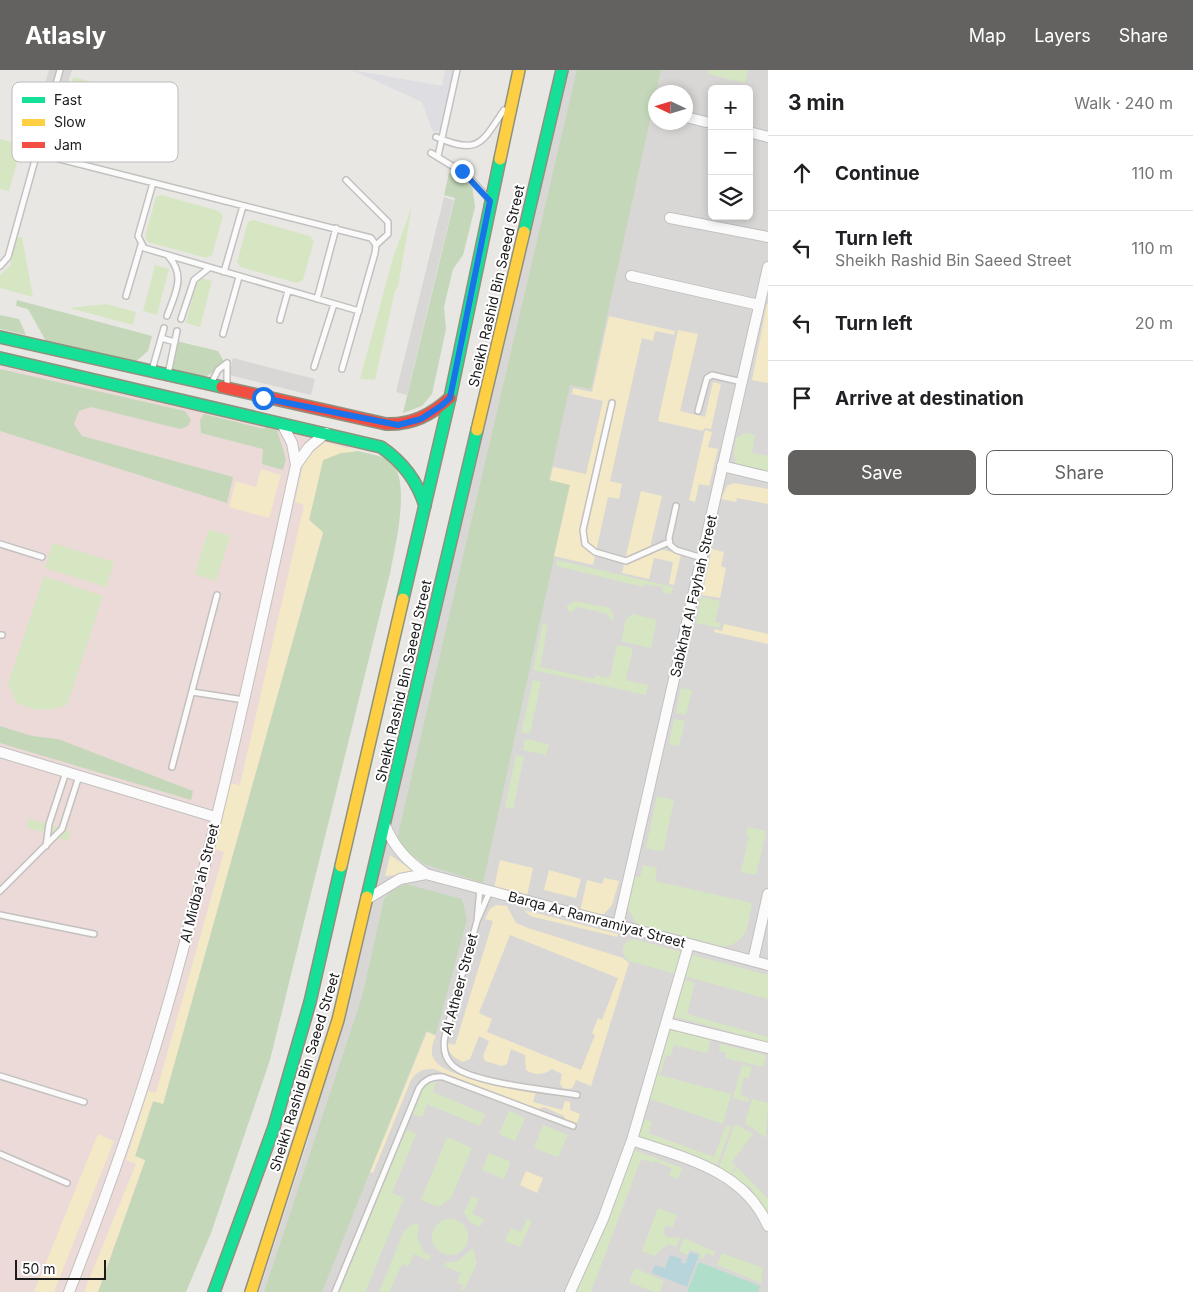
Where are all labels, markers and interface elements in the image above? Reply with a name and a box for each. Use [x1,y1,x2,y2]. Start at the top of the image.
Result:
text: Atlasly [25,21,106,50]
text: Map [969,25,1006,46]
text: Layers [1034,25,1091,46]
text: Share [1119,25,1168,46]
legend [12,82,178,162]
north arrow [648,85,693,130]
map controls [708,85,753,220]
button: + [708,85,753,130]
text: 3 min [788,90,844,115]
text: Fast [54,91,82,108]
text: Walk · 240 m [1074,93,1173,113]
text: Slow [54,113,86,130]
button: − [708,130,753,175]
text: Jam [54,136,82,153]
icon: ahead [788,159,816,187]
route end [451,160,474,183]
text: Continue [835,162,920,185]
text: 110 m [1131,163,1173,183]
button: layers [708,175,753,220]
street label: Sheikh Rashid Bin Saeed Street [464,183,528,389]
text: Turn left [835,227,913,250]
icon: left [788,234,816,262]
text: 110 m [1131,238,1173,258]
text: Sheikh Rashid Bin Saeed Street [835,250,1072,270]
icon: left [788,309,816,337]
text: Turn left [835,312,913,335]
text: 20 m [1135,313,1173,333]
icon: arrive [788,384,816,412]
route start [252,387,275,410]
text: Arrive at destination [835,387,1024,410]
button: Save [788,450,976,495]
button: Share [986,450,1173,495]
street label: Sabkhat Al Fayhah Street [666,513,720,679]
street label: Sheikh Rashid Bin Saeed Street [371,578,435,784]
street label: Al Midba'ah Street [176,821,222,944]
street label: Barqa Ar Ramramiyat Street [506,887,688,951]
street label: Al Atheer Street [437,931,481,1037]
street label: Sheikh Rashid Bin Saeed Street [266,970,343,1173]
scale bar [15,1257,106,1280]
text: 50 m [22,1260,56,1277]

